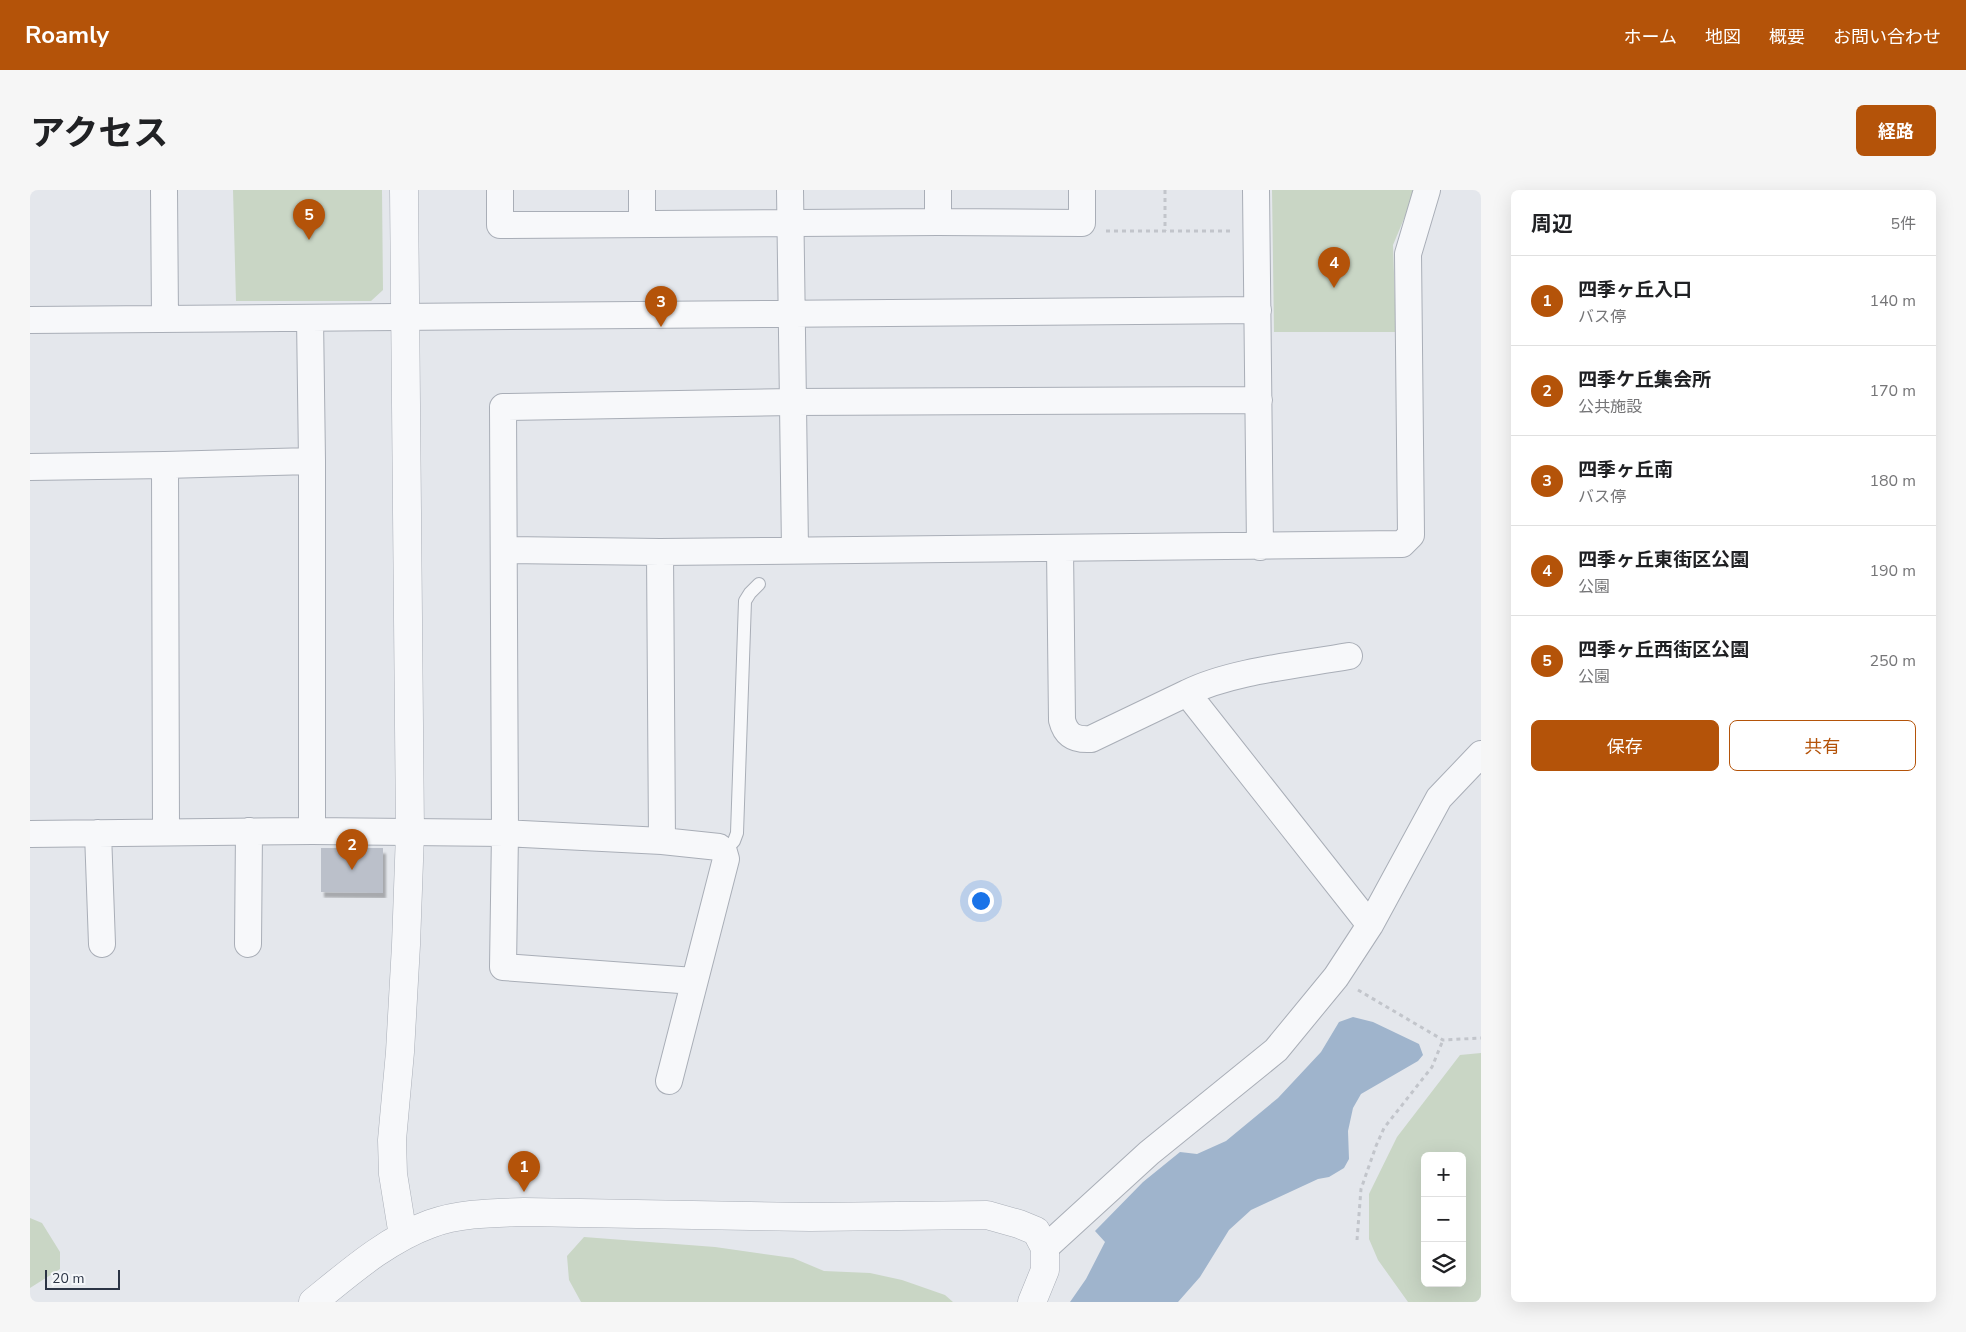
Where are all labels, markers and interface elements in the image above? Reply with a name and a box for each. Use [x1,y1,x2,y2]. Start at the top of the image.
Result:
text: Roamly [25,19,109,51]
text: ホーム [1624,25,1677,49]
text: 地図 [1705,25,1741,49]
text: 概要 [1769,25,1805,49]
text: お問い合わせ [1833,25,1941,49]
button: 経路 [1856,105,1936,156]
text: アクセス [30,110,168,157]
pin: 5 [293,199,325,240]
text: 周辺 [1531,210,1573,238]
text: 5件 [1890,213,1916,235]
pin: 4 [1318,247,1350,288]
text: 四季ヶ丘入口 [1578,277,1692,303]
pin: 3 [645,286,677,327]
text: 1 [1542,290,1552,312]
text: 140 m [1869,290,1916,312]
text: バス停 [1578,306,1626,328]
text: 四季ケ丘集会所 [1578,367,1711,393]
text: 2 [1542,380,1552,402]
text: 170 m [1869,380,1916,402]
text: 公共施設 [1578,396,1642,418]
text: 四季ヶ丘南 [1578,457,1673,483]
text: 3 [1542,470,1552,492]
text: 180 m [1869,470,1916,492]
text: バス停 [1578,486,1626,508]
text: 四季ヶ丘東街区公園 [1578,547,1749,573]
text: 4 [1542,560,1552,582]
text: 190 m [1869,560,1916,582]
text: 公園 [1578,576,1610,598]
text: 四季ヶ丘西街区公園 [1578,637,1749,663]
text: 5 [1542,650,1552,672]
text: 250 m [1869,650,1916,672]
text: 公園 [1578,666,1610,688]
button: 保存 [1531,720,1719,771]
button: 共有 [1729,720,1916,771]
pin: 2 [336,829,368,870]
your location [968,888,994,914]
pin: 1 [508,1151,540,1192]
map controls [1421,1152,1466,1287]
button: + [1421,1152,1466,1197]
button: − [1421,1197,1466,1242]
button: layers [1421,1242,1466,1287]
scale bar [45,1267,120,1290]
text: 20 m [52,1269,84,1288]

